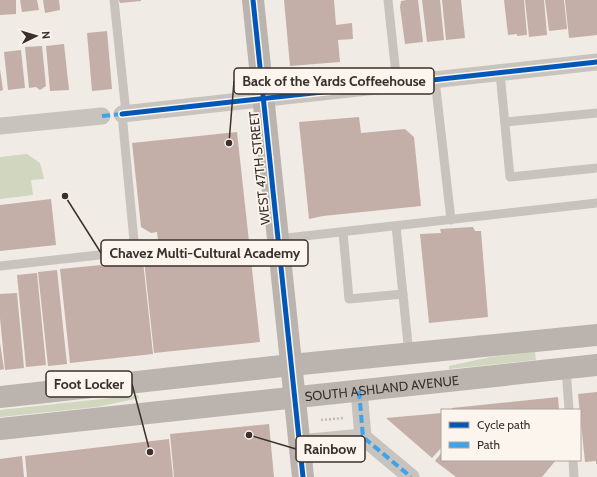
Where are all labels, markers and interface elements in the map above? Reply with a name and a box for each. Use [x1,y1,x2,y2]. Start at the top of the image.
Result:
north arrow [16,16,56,56]
text: N [39,31,53,40]
callout: Back of the Yards Coffeehouse [234,68,434,94]
text: Back of the Yards Coffeehouse [242,72,426,90]
street label: WEST 47TH STREET [245,110,273,226]
callout: Chavez Multi-Cultural Academy [101,240,308,266]
text: Chavez Multi-Cultural Academy [110,244,301,262]
callout: Foot Locker [46,371,132,397]
street label: SOUTH ASHLAND AVENUE [304,372,460,404]
text: Foot Locker [54,375,125,393]
legend [441,409,581,461]
text: Cycle path [477,417,530,432]
callout: Rainbow [296,436,365,462]
text: Path [477,437,500,452]
text: Rainbow [304,440,357,458]

